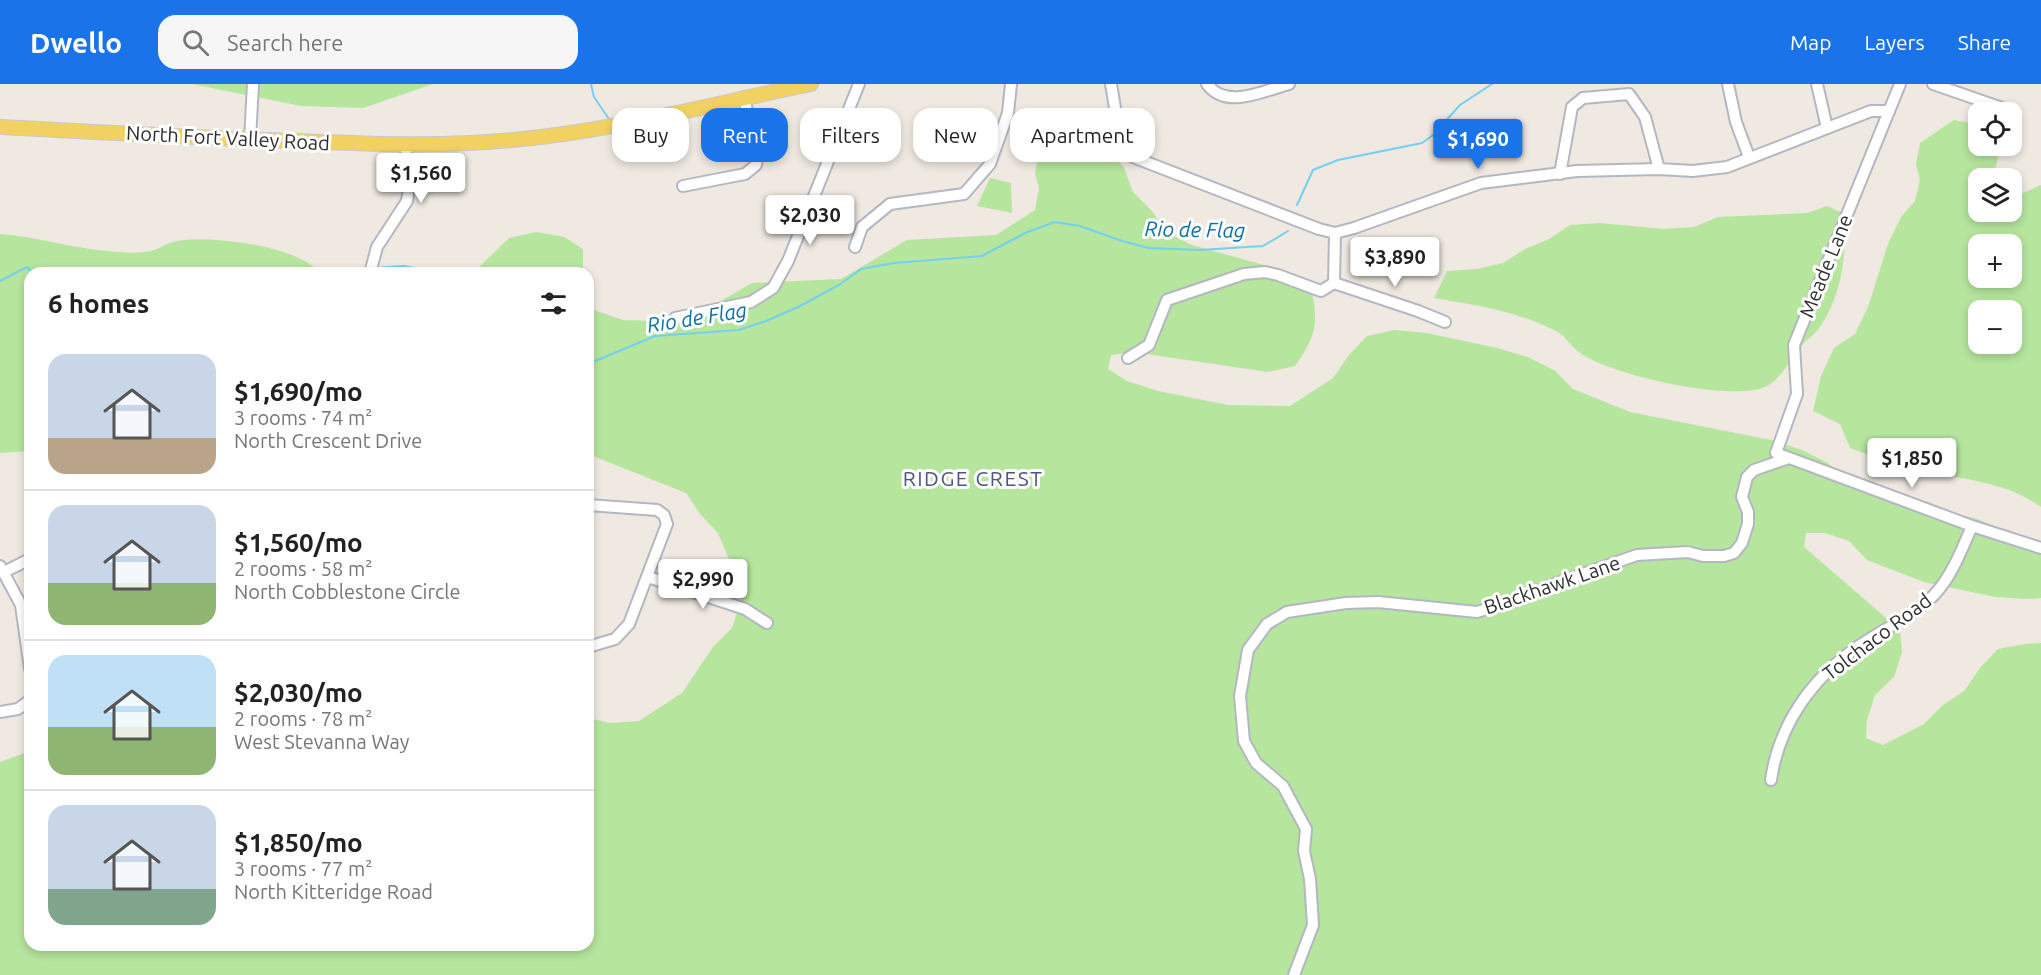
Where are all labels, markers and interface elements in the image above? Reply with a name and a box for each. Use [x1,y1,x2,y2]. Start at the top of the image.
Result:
search box [158,15,578,69]
icon: search [179,26,212,59]
text: Dwello [30,27,122,58]
text: Search here [227,30,343,55]
text: Map [1790,30,1831,54]
text: Layers [1864,30,1925,54]
text: Share [1958,30,2011,54]
map controls [1968,102,2022,354]
button: locate [1968,102,2022,156]
chip: Buy [612,108,689,162]
chip: Rent [701,108,788,162]
chip: Filters [800,108,901,162]
chip: New [913,108,998,162]
chip: Apartment [1010,108,1155,162]
pin: $1,690 [1429,119,1527,170]
street label: North Fort Valley Road [126,121,331,154]
text: $1,690 [1447,127,1509,150]
pin: $1,560 [372,153,470,204]
text: $1,560 [390,161,452,184]
button: layers [1968,168,2022,222]
pin: $2,030 [761,195,859,246]
text: $2,030 [779,203,841,226]
street label: Meade Lane [1794,211,1857,321]
water label: Rio de Flag [1144,216,1246,242]
button: + [1968,234,2022,288]
pin: $3,890 [1346,237,1444,288]
text: $3,890 [1364,245,1426,268]
icon: filters [537,287,570,320]
text: 6 homes [48,289,149,318]
water label: Rio de Flag [645,297,748,337]
button: − [1968,300,2022,354]
text: $1,690/mo [234,377,363,406]
icon: home [96,378,168,450]
text: 3 rooms · 74 m² [234,406,372,429]
text: North Crescent Drive [234,429,422,452]
pin: $1,850 [1863,438,1961,489]
text: $1,850 [1881,446,1943,469]
district label: RIDGE CREST [903,466,1043,490]
text: $1,560/mo [234,528,363,557]
icon: home [96,529,168,601]
street label: Blackhawk Lane [1481,550,1623,619]
text: 2 rooms · 58 m² [234,557,372,580]
pin: $2,990 [654,559,752,610]
text: $2,990 [672,567,734,590]
text: North Cobblestone Circle [234,580,461,603]
street label: Tolchaco Road [1818,588,1935,685]
text: $2,030/mo [234,678,363,707]
icon: home [96,679,168,751]
text: 2 rooms · 78 m² [234,707,372,730]
text: West Stevanna Way [234,730,409,753]
text: $1,850/mo [234,828,363,857]
icon: home [96,829,168,901]
text: 3 rooms · 77 m² [234,857,372,880]
text: North Kitteridge Road [234,880,433,903]

